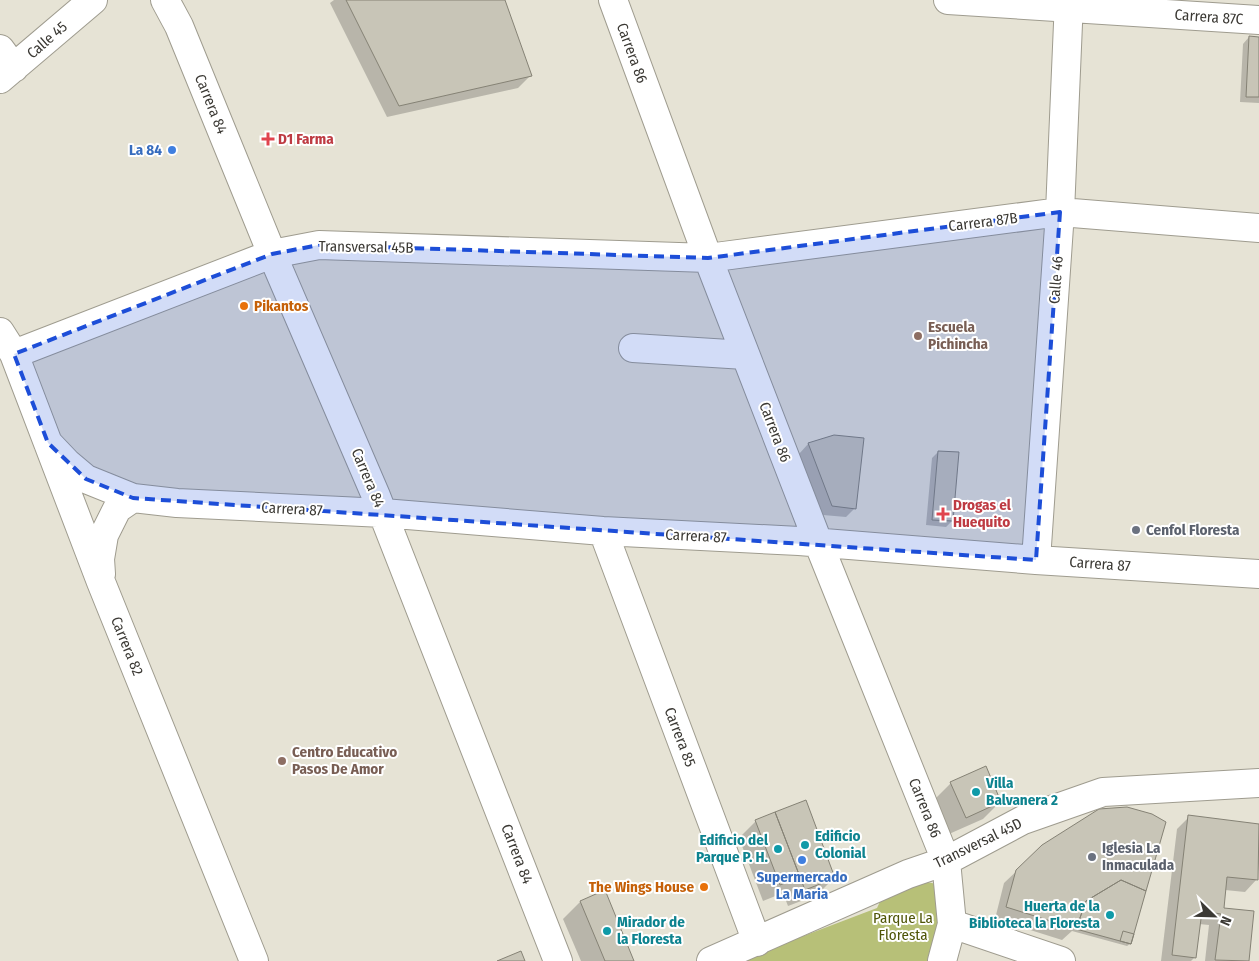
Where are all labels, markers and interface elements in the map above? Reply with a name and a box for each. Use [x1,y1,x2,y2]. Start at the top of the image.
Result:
street label: Carrera 87C [1174,6,1244,28]
street label: Calle 45 [23,18,71,62]
street label: Carrera 86 [613,20,651,86]
street label: Carrera 84 [191,72,231,136]
place label: D1 Farma [278,130,334,148]
marker: D1 Farma [262,133,274,145]
place label: La 84 [129,141,162,159]
marker: La 84 [166,144,178,156]
street label: Carrera 87B [947,209,1019,235]
street label: Transversal 45B [318,237,414,257]
street label: Calle 46 [1045,255,1067,305]
place label: Pikantos [254,297,309,315]
marker: Pikantos [238,300,250,312]
place label: Escuela Pichincha [928,318,989,353]
marker: Escuela Pichincha [912,330,924,342]
street label: Carrera 86 [755,399,795,465]
street label: Carrera 84 [347,446,389,510]
place label: Drogas el Huequito [953,496,1012,531]
street label: Carrera 87 [261,498,323,520]
marker: Drogas el Huequito [937,508,949,520]
place label: Cenfol Floresta [1146,521,1240,539]
marker: Cenfol Floresta [1130,524,1142,536]
street label: Carrera 87 [665,525,727,547]
street label: Carrera 87 [1069,553,1131,575]
street label: Carrera 82 [107,614,147,678]
street label: Carrera 85 [660,705,700,769]
place label: Centro Educativo Pasos De Amor [292,743,397,778]
marker: Centro Educativo Pasos De Amor [276,755,288,767]
place label: Villa Balvanera 2 [985,774,1058,809]
street label: Carrera 86 [905,775,945,841]
marker: Villa Balvanera 2 [970,786,982,798]
street label: Transversal 45D [931,814,1025,872]
street label: Carrera 84 [497,822,537,886]
place label: Edificio Colonial [815,827,867,862]
place label: Edificio del Parque P. H. [696,831,769,866]
marker: Edificio Colonial [799,839,811,851]
place label: Iglesia La Inmaculada [1102,839,1175,874]
marker: Edificio del Parque P. H. [772,843,784,855]
marker: Iglesia La Inmaculada [1086,851,1098,863]
marker: Supermercado La Maria [796,854,808,866]
place label: Supermercado La Maria [757,868,847,903]
place label: The Wings House [589,878,694,896]
marker: The Wings House [698,881,710,893]
north arrow [1189,891,1239,941]
place label: Huerta de la Biblioteca la Floresta [969,897,1101,932]
park label: Parque La Floresta [873,909,933,944]
marker: Huerta de la Biblioteca la Floresta [1104,909,1116,921]
place label: Mirador de la Floresta [617,913,685,948]
text: N [1216,914,1235,928]
marker: Mirador de la Floresta [601,925,613,937]

